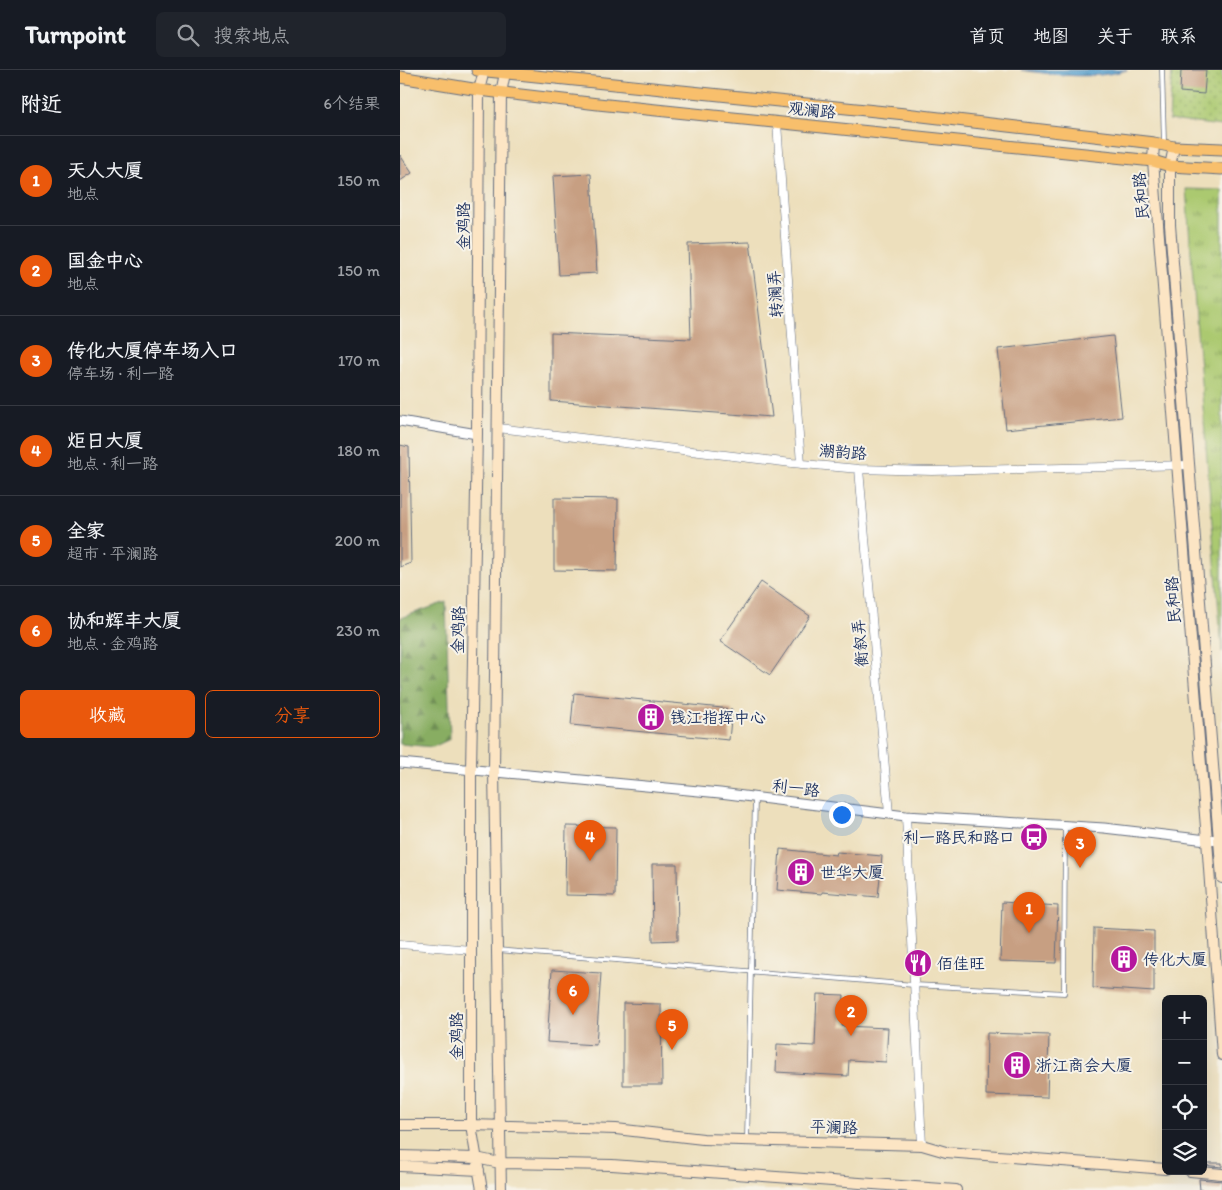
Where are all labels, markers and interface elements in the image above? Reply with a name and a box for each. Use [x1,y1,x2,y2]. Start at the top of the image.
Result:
search box [156,12,506,57]
text: Turnpoint [25,20,126,49]
icon: search [174,21,202,49]
text: 搜索地点 [214,24,290,47]
text: 首页 [969,25,1005,47]
text: 地图 [1033,25,1069,47]
text: 关于 [1097,25,1133,47]
text: 联系 [1161,25,1197,47]
text: 附近 [20,91,62,116]
text: 6个结果 [324,94,380,113]
street label: 观澜路 [787,98,837,122]
text: 天人大厦 [67,159,143,182]
text: 1 [32,171,40,190]
text: 150 m [337,171,380,190]
street label: 民和路 [1129,171,1153,221]
text: 地点 [67,184,99,203]
street label: 金鸡路 [454,202,473,250]
text: 国金中心 [67,249,143,272]
text: 2 [32,261,40,280]
text: 150 m [337,261,380,280]
street label: 转澜弄 [764,269,786,319]
text: 地点 [67,274,99,293]
text: 传化大厦停车场入口 [67,339,238,362]
text: 3 [32,351,40,370]
text: 170 m [338,351,380,370]
text: 停车场 · 利一路 [67,364,174,383]
text: 炬日大厦 [67,429,143,452]
text: 4 [31,441,41,460]
text: 180 m [337,441,380,460]
street label: 潮韵路 [818,441,868,463]
text: 地点 · 利一路 [67,454,158,473]
text: 全家 [67,519,105,542]
text: 5 [32,531,40,550]
text: 200 m [335,531,380,550]
text: 超市 · 平澜路 [67,544,158,563]
street label: 民和路 [1162,575,1184,625]
street label: 金鸡路 [448,606,468,654]
text: 协和辉丰大厦 [67,609,181,632]
street label: 衡叙弄 [848,618,872,668]
text: 6 [32,621,40,640]
text: 230 m [336,621,380,640]
text: 地点 · 金鸡路 [67,634,158,653]
button: 收藏 [20,690,195,738]
button: 分享 [205,690,380,738]
building icon: 钱江指挥中心 [636,702,666,732]
place label: 钱江指挥中心 [670,708,766,727]
street label: 利一路 [771,776,821,800]
your location [829,802,855,828]
pin: 4 [574,820,606,861]
bus stop icon: 利一路民和路口 [1019,822,1049,852]
pin: 3 [1064,827,1096,868]
place label: 利一路民和路口 [903,828,1015,847]
building icon: 世华大厦 [786,857,816,887]
place label: 世华大厦 [820,863,884,882]
pin: 1 [1013,892,1045,933]
building icon: 传化大厦 [1109,944,1139,974]
restaurant icon: 佰佳旺 [903,948,933,978]
place label: 传化大厦 [1143,950,1207,969]
place label: 佰佳旺 [937,954,985,973]
pin: 6 [557,974,589,1015]
pin: 2 [835,995,867,1036]
map controls [1162,995,1207,1175]
button: + [1162,995,1207,1040]
pin: 5 [656,1009,688,1050]
street label: 金鸡路 [447,1012,466,1060]
button: − [1162,1040,1207,1085]
building icon: 浙江商会大厦 [1002,1050,1032,1080]
place label: 浙江商会大厦 [1036,1056,1132,1075]
button: locate [1162,1085,1207,1130]
street label: 平澜路 [810,1117,858,1137]
button: layers [1162,1130,1207,1175]

